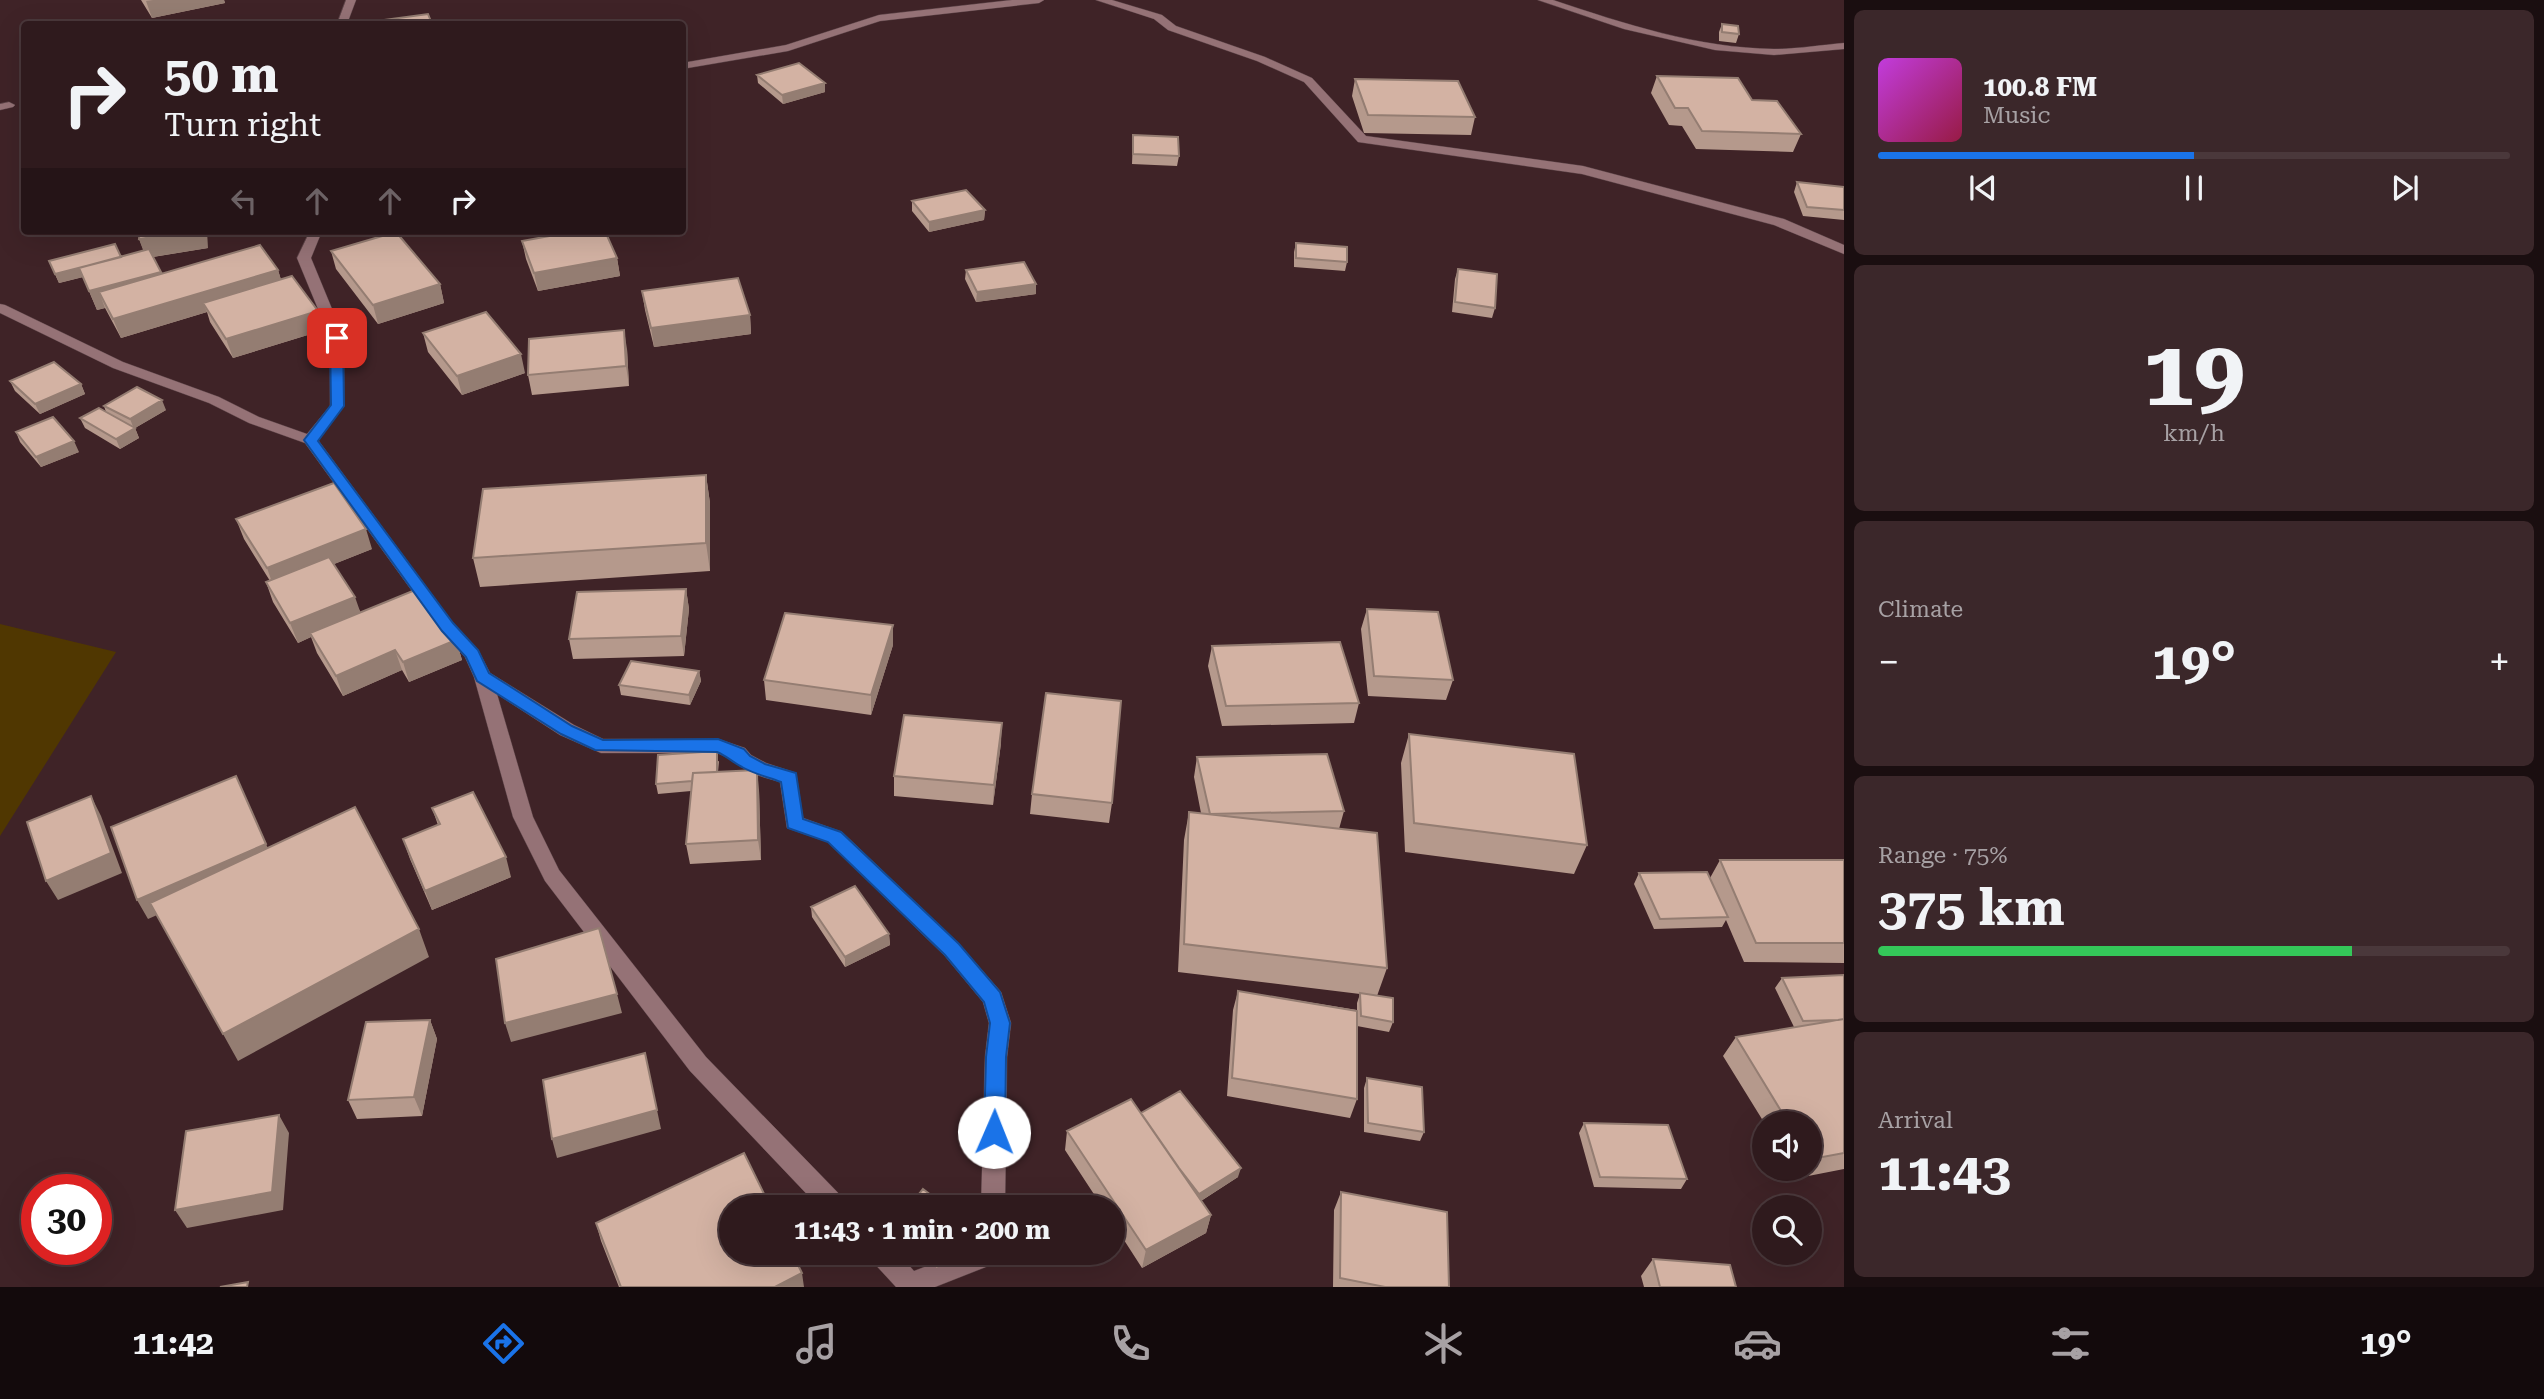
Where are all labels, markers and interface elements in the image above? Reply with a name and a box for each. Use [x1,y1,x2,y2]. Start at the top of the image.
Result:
text: 50 m [164,47,279,104]
icon: right [49,49,140,140]
text: 100.8 FM [1983,72,2097,102]
text: Music [1983,102,2050,129]
text: Turn right [164,106,321,144]
icon: previous [1964,169,2002,207]
icon: pause [2175,169,2213,207]
icon: next [2386,169,2424,207]
icon: left [225,182,263,220]
icon: ahead [298,182,336,220]
icon: ahead [371,182,409,220]
icon: right [444,182,482,220]
pin [307,308,367,368]
icon: arrive [318,319,356,357]
text: 19 [2143,321,2245,427]
text: km/h [2163,420,2225,447]
text: Climate [1878,596,1963,623]
text: 19° [2152,631,2236,692]
text: − [1878,640,1899,684]
text: + [2489,640,2510,684]
text: Range · 75% [1878,842,2007,869]
text: 375 km [1878,877,2065,938]
position arrow [957,1095,1031,1169]
text: Arrival [1878,1107,1953,1134]
map controls [1752,1111,1822,1265]
button: sound [1752,1111,1822,1181]
text: 11:43 [1878,1142,2011,1203]
speed limit sign: 30 [21,1174,112,1265]
button: search [1752,1195,1822,1265]
text: 11:43 · 1 min · 200 m [794,1215,1050,1245]
icon: directions [479,1319,528,1368]
icon: music [792,1319,841,1368]
icon: phone [1106,1319,1155,1368]
icon: climate [1419,1319,1468,1368]
icon: car [1733,1319,1782,1368]
icon: filters [2046,1319,2095,1368]
text: 11:42 [132,1324,214,1362]
text: 19° [2360,1324,2412,1362]

